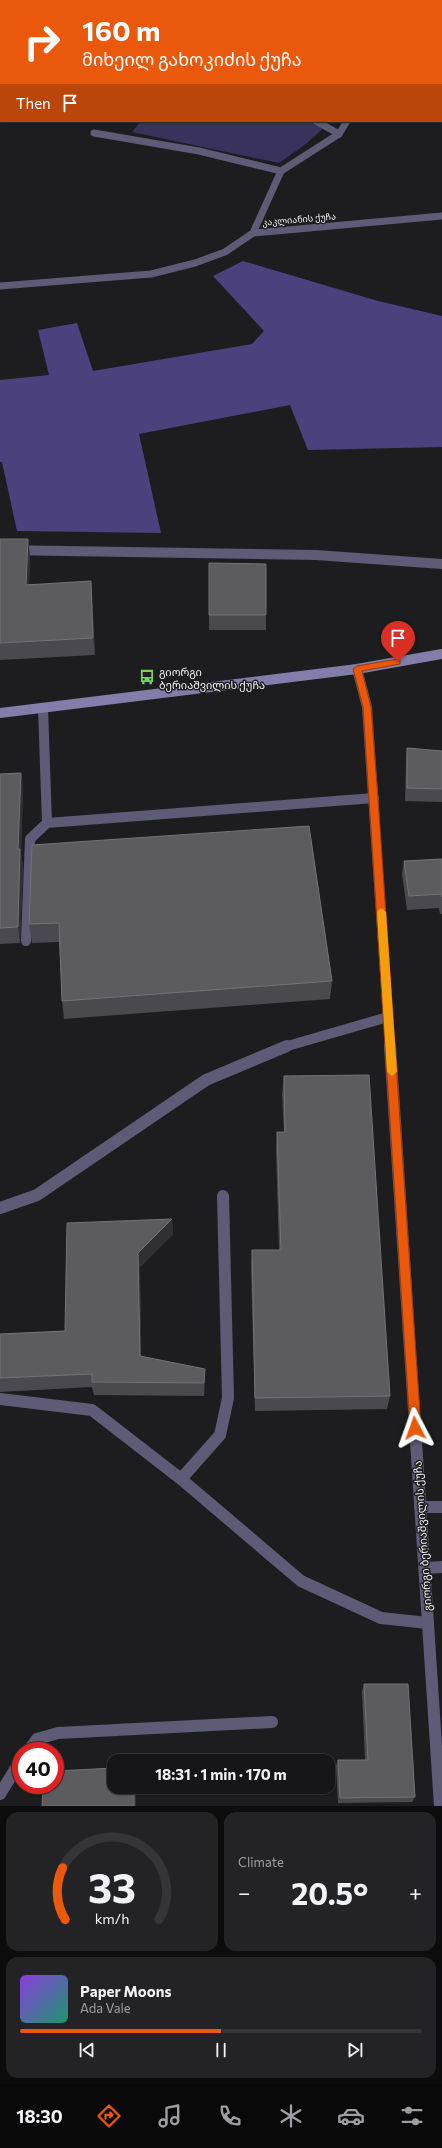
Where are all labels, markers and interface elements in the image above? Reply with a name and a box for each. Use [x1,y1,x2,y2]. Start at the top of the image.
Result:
text: 160 m [82,13,160,47]
icon: right [16,16,68,68]
text: მიხეილ გახოკიძის ქუჩა [82,48,302,70]
icon: arrive [59,92,81,114]
text: Then [16,94,51,112]
street label: კაკლიანის ქუჩა [262,210,336,229]
pin [381,621,415,662]
icon: arrive [387,627,409,649]
place label: გიორგი ბერიაშვილის ქუჩა [159,665,265,692]
bus stop icon: გიორგი ბერიაშვილის ქუჩა [138,668,156,686]
position arrow [394,1407,436,1449]
street label: გიორგი ბერიაშვილის ქუჩა [410,1460,435,1612]
speed limit sign: 40 [12,1742,64,1794]
text: 18:31 · 1 min · 170 m [155,1765,287,1783]
text: Climate [238,1854,284,1870]
text: 33 [88,1860,136,1911]
text: 20.5° [291,1874,368,1911]
text: − [238,1879,251,1906]
text: + [409,1879,422,1906]
text: km/h [95,1908,129,1926]
text: Paper Moons [80,1982,171,2000]
text: Ada Vale [80,2000,131,2016]
icon: previous [76,2039,98,2061]
icon: pause [210,2039,232,2061]
icon: next [344,2039,366,2061]
icon: directions [95,2102,123,2130]
icon: music [156,2102,184,2130]
icon: phone [216,2102,244,2130]
icon: climate [277,2102,305,2130]
icon: car [337,2102,365,2130]
icon: filters [398,2102,426,2130]
text: 18:30 [16,2105,63,2127]

